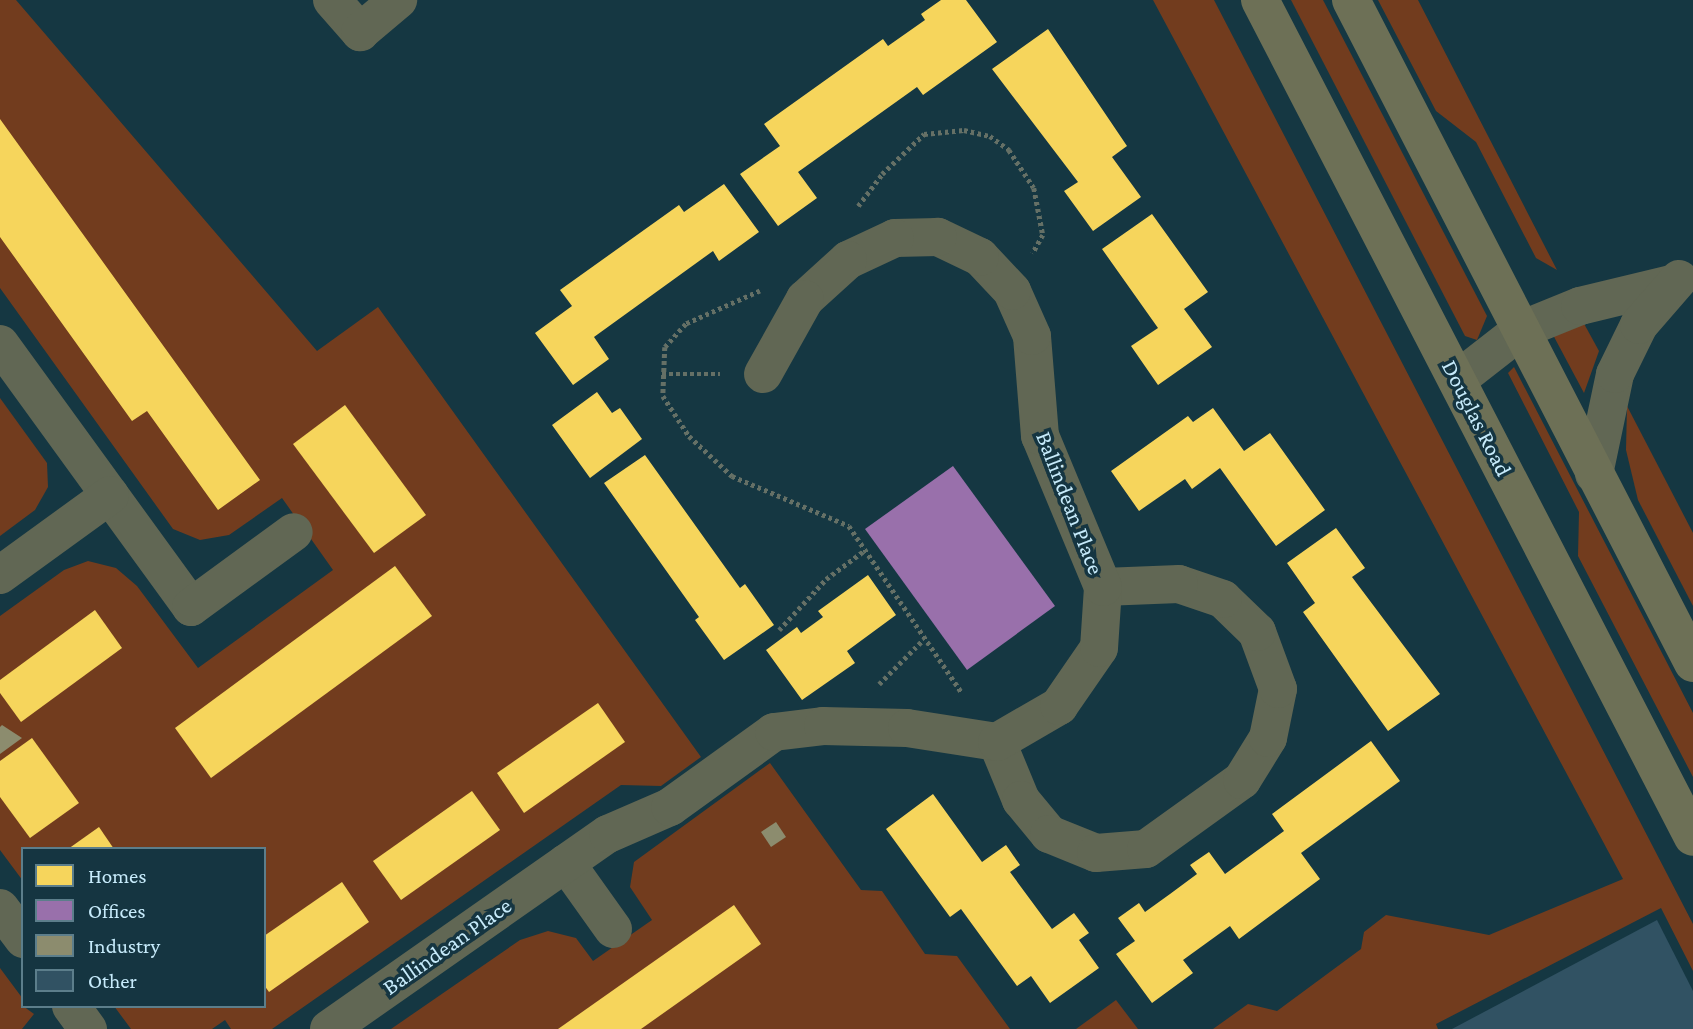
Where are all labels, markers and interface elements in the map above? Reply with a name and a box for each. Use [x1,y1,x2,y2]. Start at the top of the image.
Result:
street label: Douglas Road [1436,355,1518,481]
street label: Ballindean Place [1030,428,1110,578]
legend [21,847,266,1008]
text: Homes [88,864,147,888]
street label: Ballindean Place [377,891,517,1001]
text: Offices [88,899,146,923]
text: Industry [88,934,160,958]
text: Other [88,969,137,993]

